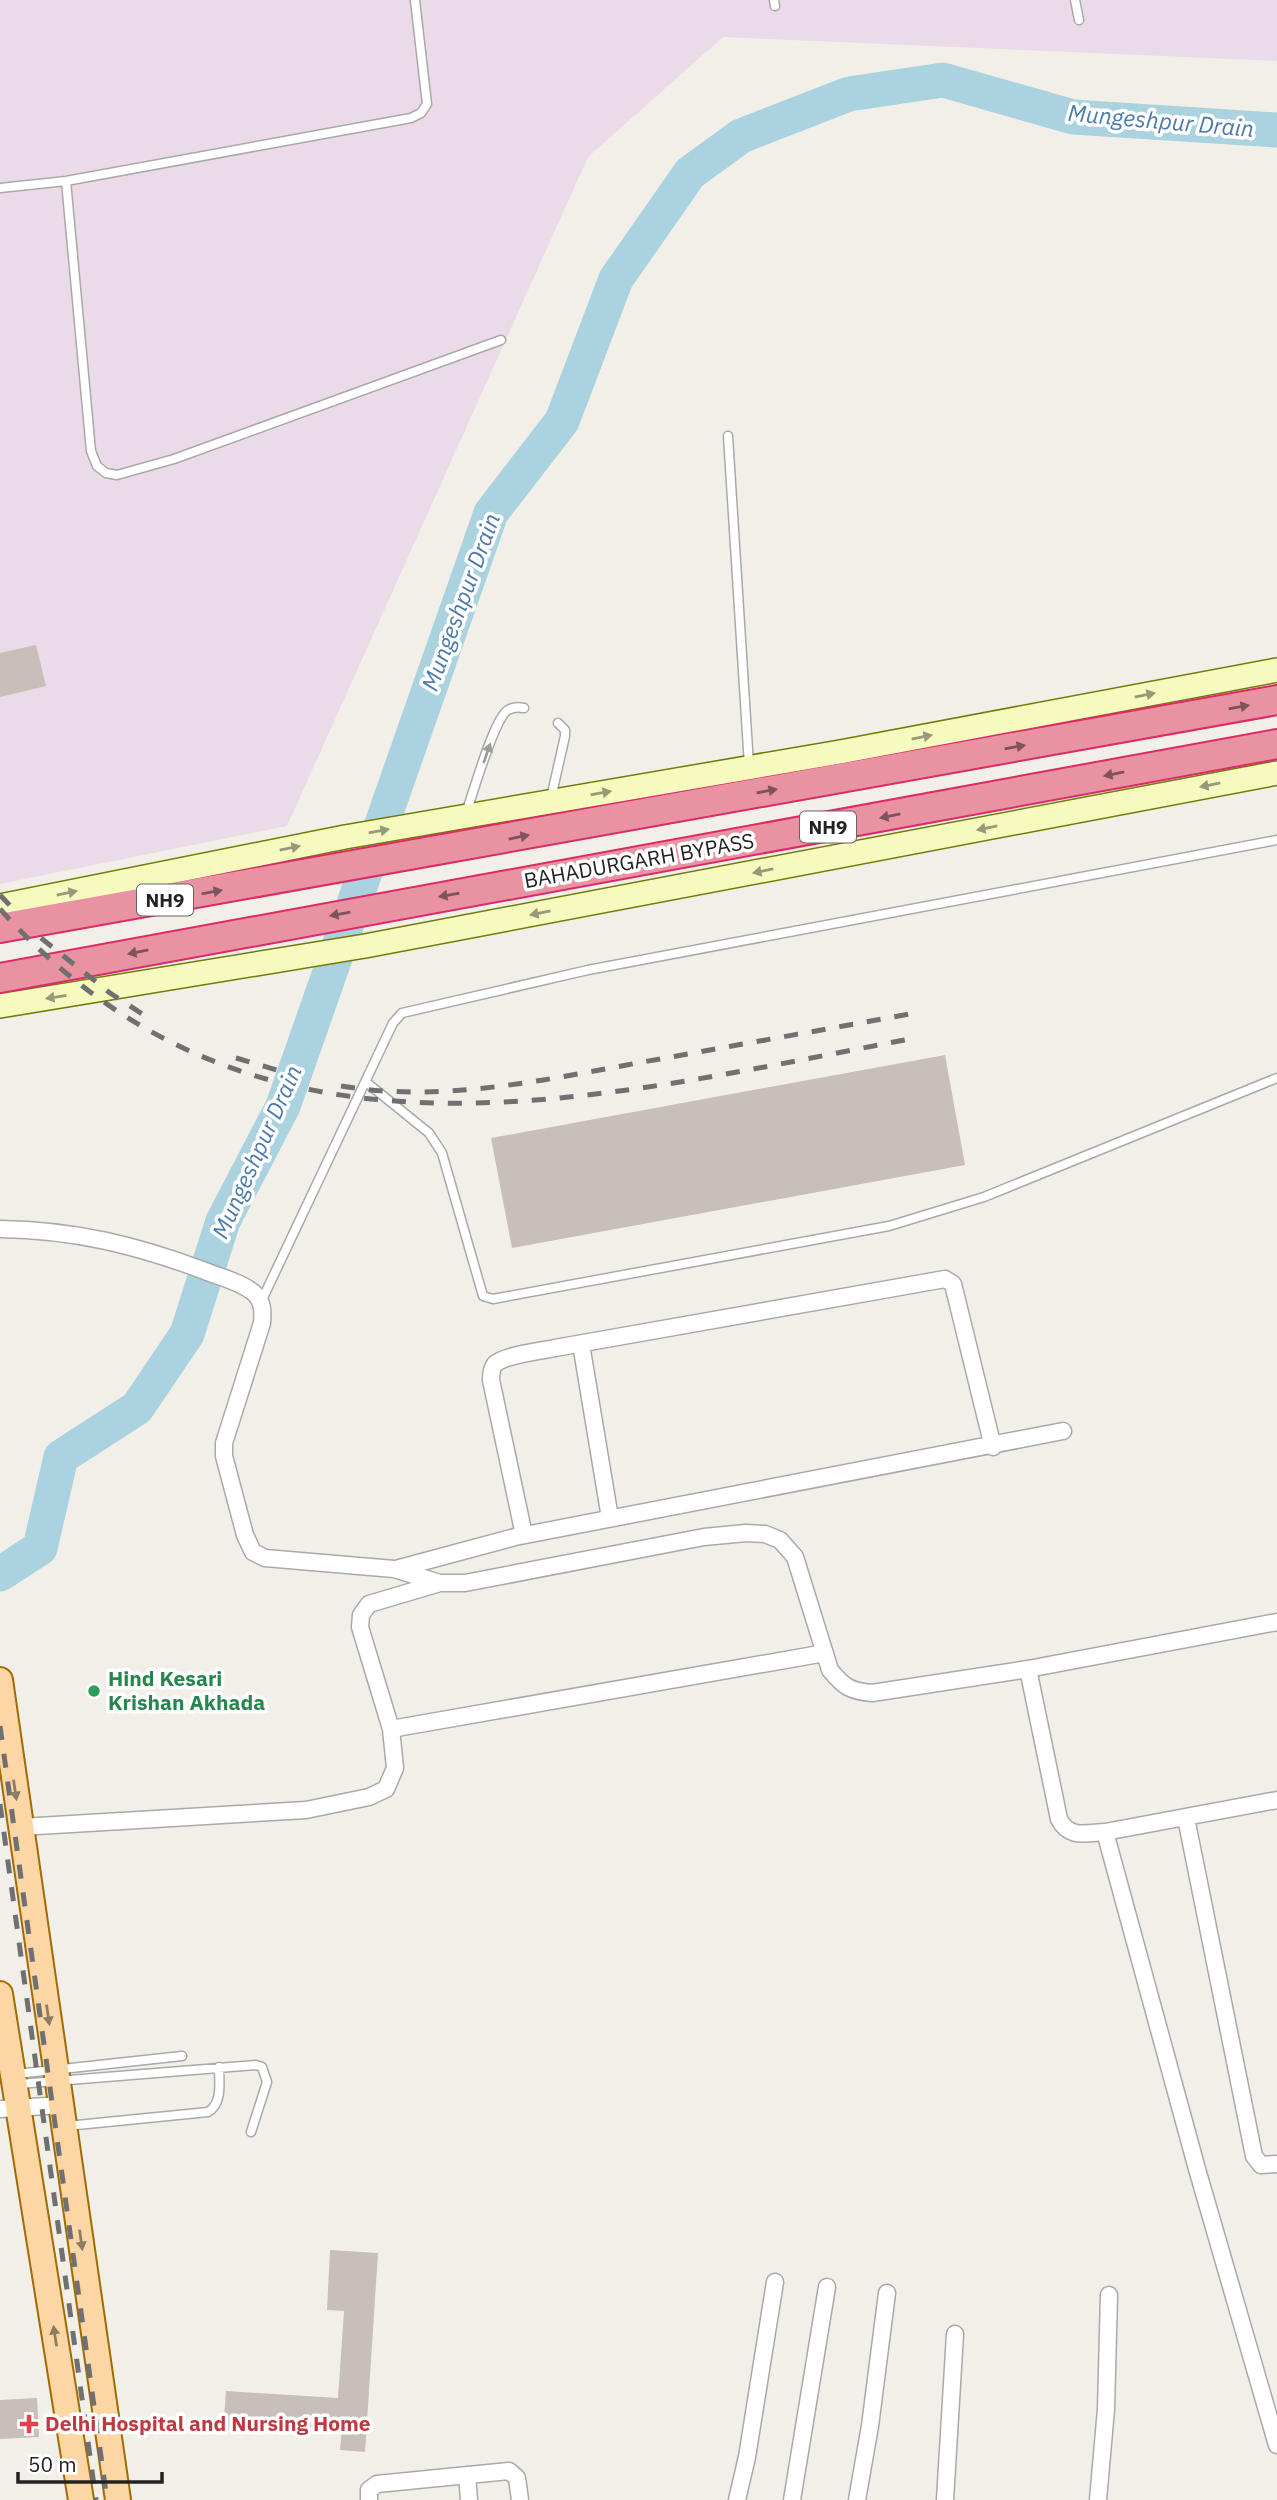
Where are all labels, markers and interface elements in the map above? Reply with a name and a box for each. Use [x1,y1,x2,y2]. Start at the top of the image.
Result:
water label: Mungeshpur Drain [1067,97,1255,143]
water label: Mungeshpur Drain [414,509,506,695]
one-way arrow [1134,689,1156,700]
one-way arrow [1228,701,1250,712]
one-way arrow [911,731,933,742]
one-way arrow [1004,741,1026,752]
one-way arrow [482,743,493,764]
one-way arrow [1103,769,1125,780]
one-way arrow [1199,780,1221,791]
one-way arrow [756,785,778,796]
one-way arrow [590,787,612,798]
one-way arrow [879,811,901,822]
road number: NH9 [800,812,856,842]
one-way arrow [975,823,997,834]
one-way arrow [368,825,390,836]
street label: BAHADURGARH BYPASS [522,826,756,894]
one-way arrow [508,831,530,842]
one-way arrow [279,842,301,853]
one-way arrow [752,866,774,877]
road number: NH9 [137,885,193,916]
one-way arrow [201,886,223,897]
one-way arrow [56,887,78,898]
one-way arrow [438,890,460,901]
one-way arrow [528,908,550,919]
one-way arrow [329,909,351,920]
one-way arrow [127,946,149,957]
one-way arrow [45,992,67,1003]
water label: Mungeshpur Drain [204,1060,308,1243]
place label: Hind Kesari Krishan Akhada [108,1664,265,1716]
marker: Hind Kesari Krishan Akhada [86,1683,102,1699]
one-way arrow [10,1779,21,1801]
one-way arrow [43,2004,54,2026]
one-way arrow [75,2230,86,2252]
one-way arrow [49,2325,60,2347]
place label: Delhi Hospital and Nursing Home [45,2409,371,2437]
marker: Delhi Hospital and Nursing Home [19,2414,39,2434]
scale bar [18,2440,161,2484]
text: 50 m [28,2450,77,2478]

